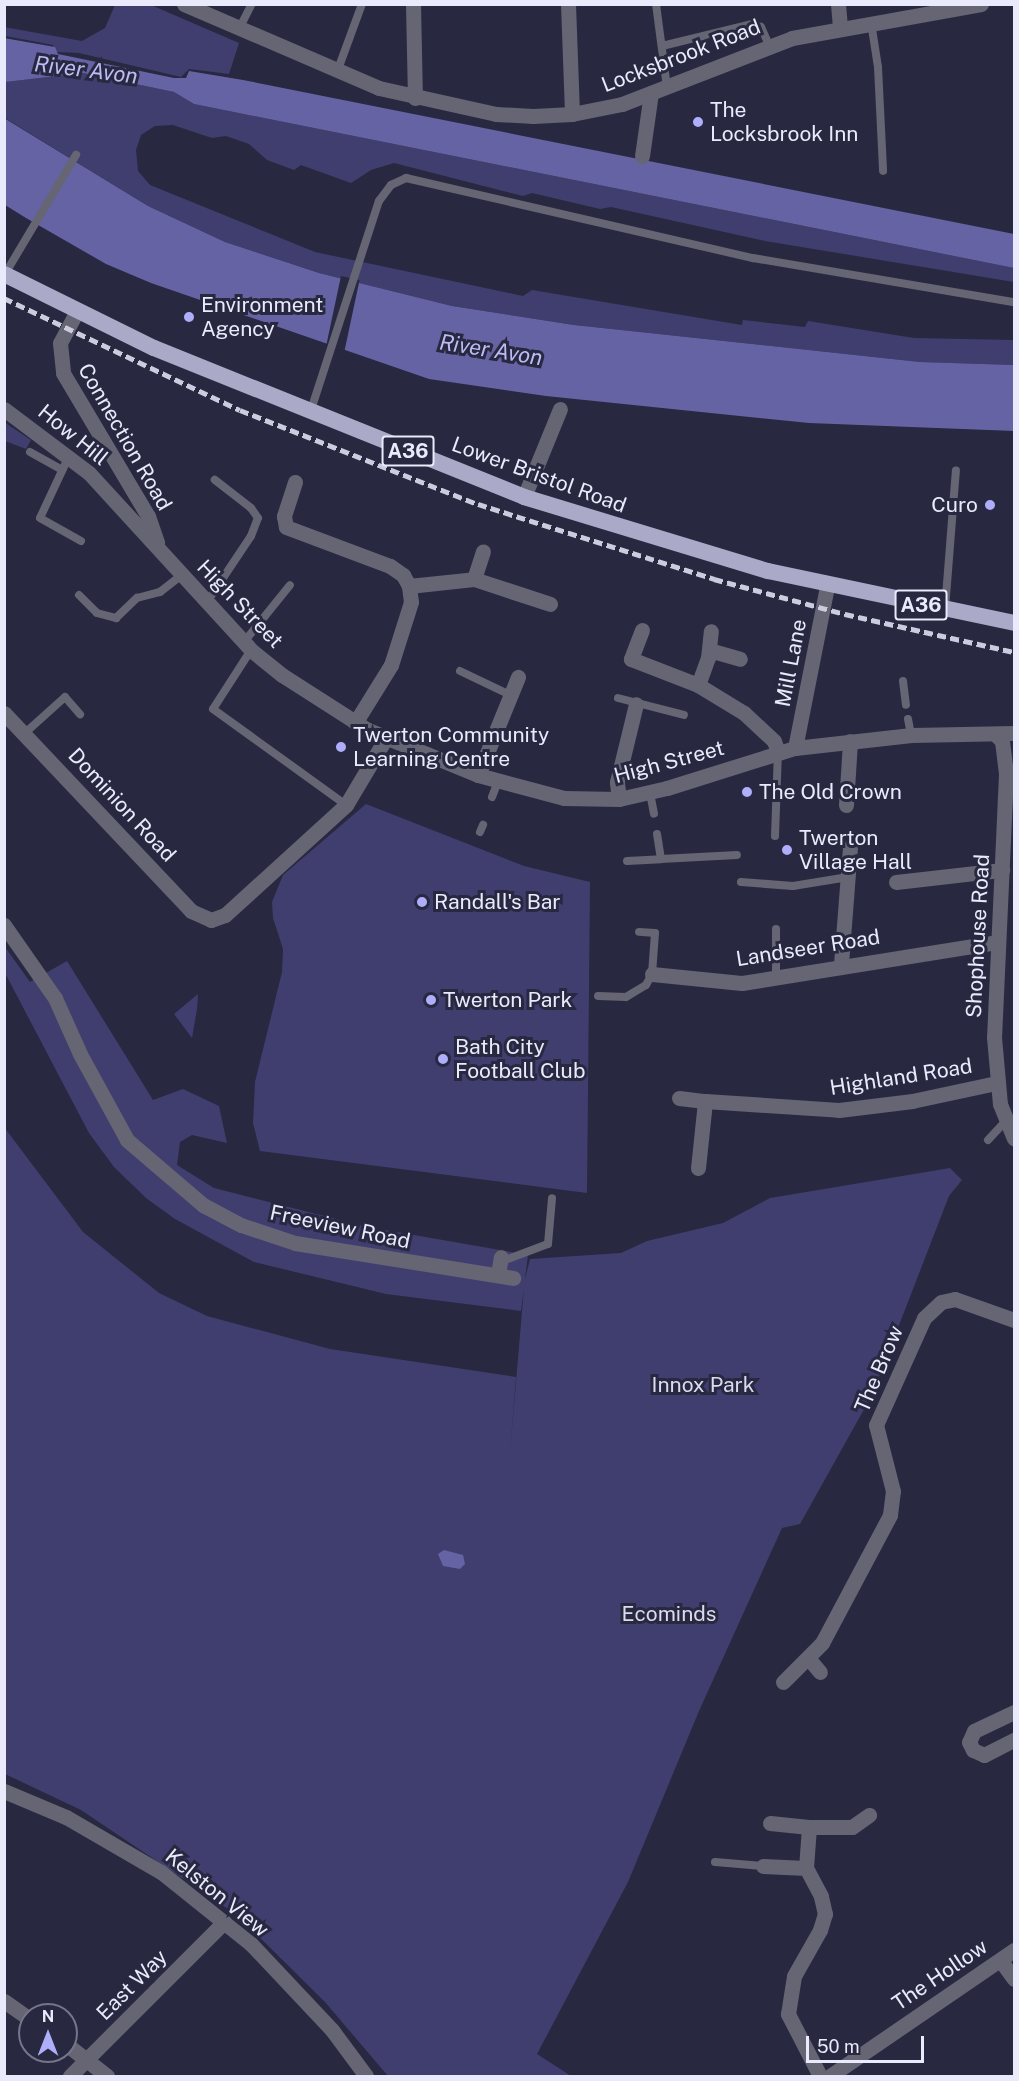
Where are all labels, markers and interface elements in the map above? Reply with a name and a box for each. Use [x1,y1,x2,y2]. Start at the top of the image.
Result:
street label: Locksbrook Road [598,14,764,98]
water label: River Avon [33,51,139,89]
place label: The Locksbrook Inn [710,97,858,147]
marker: The Locksbrook Inn [691,115,705,129]
place label: Environment Agency [201,292,323,342]
marker: Environment Agency [182,310,196,324]
water label: River Avon [438,329,544,371]
street label: Connection Road [73,359,177,515]
street label: How Hill [33,399,113,471]
street label: Lower Bristol Road [448,432,630,518]
road number: A36 [381,434,435,468]
place label: Curo [931,492,978,518]
marker: Curo [983,498,997,512]
street label: High Street [192,555,288,653]
road number: A36 [894,588,948,622]
street label: Mill Lane [770,617,812,709]
place label: Twerton Community Learning Centre [353,722,549,772]
street label: High Street [611,735,727,789]
marker: Twerton Community Learning Centre [334,740,348,754]
street label: Dominion Road [63,743,181,867]
place label: The Old Crown [759,779,902,805]
marker: The Old Crown [740,785,754,799]
place label: Twerton Village Hall [799,825,912,875]
marker: Twerton Village Hall [780,843,794,857]
street label: Shophouse Road [961,853,995,1019]
place label: Randall's Bar [434,889,561,915]
marker: Randall's Bar [415,895,429,909]
street label: Landseer Road [734,924,882,972]
place label: Twerton Park [443,987,572,1013]
marker: Twerton Park [424,993,438,1007]
place label: Bath City Football Club [455,1034,585,1084]
marker: Bath City Football Club [436,1052,450,1066]
street label: Highland Road [828,1053,974,1101]
street label: Freeview Road [268,1200,412,1254]
street label: The Brow [849,1322,909,1416]
park label: Innox Park [651,1372,755,1398]
park label: Ecominds [622,1601,716,1627]
street label: Kelston View [160,1843,274,1943]
street label: The Hollow [888,1934,992,2016]
street label: East Way [91,1944,173,2026]
north arrow [18,2003,78,2063]
text: N [42,2007,54,2026]
scale bar [809,2024,928,2062]
text: 50 m [817,2036,860,2057]

